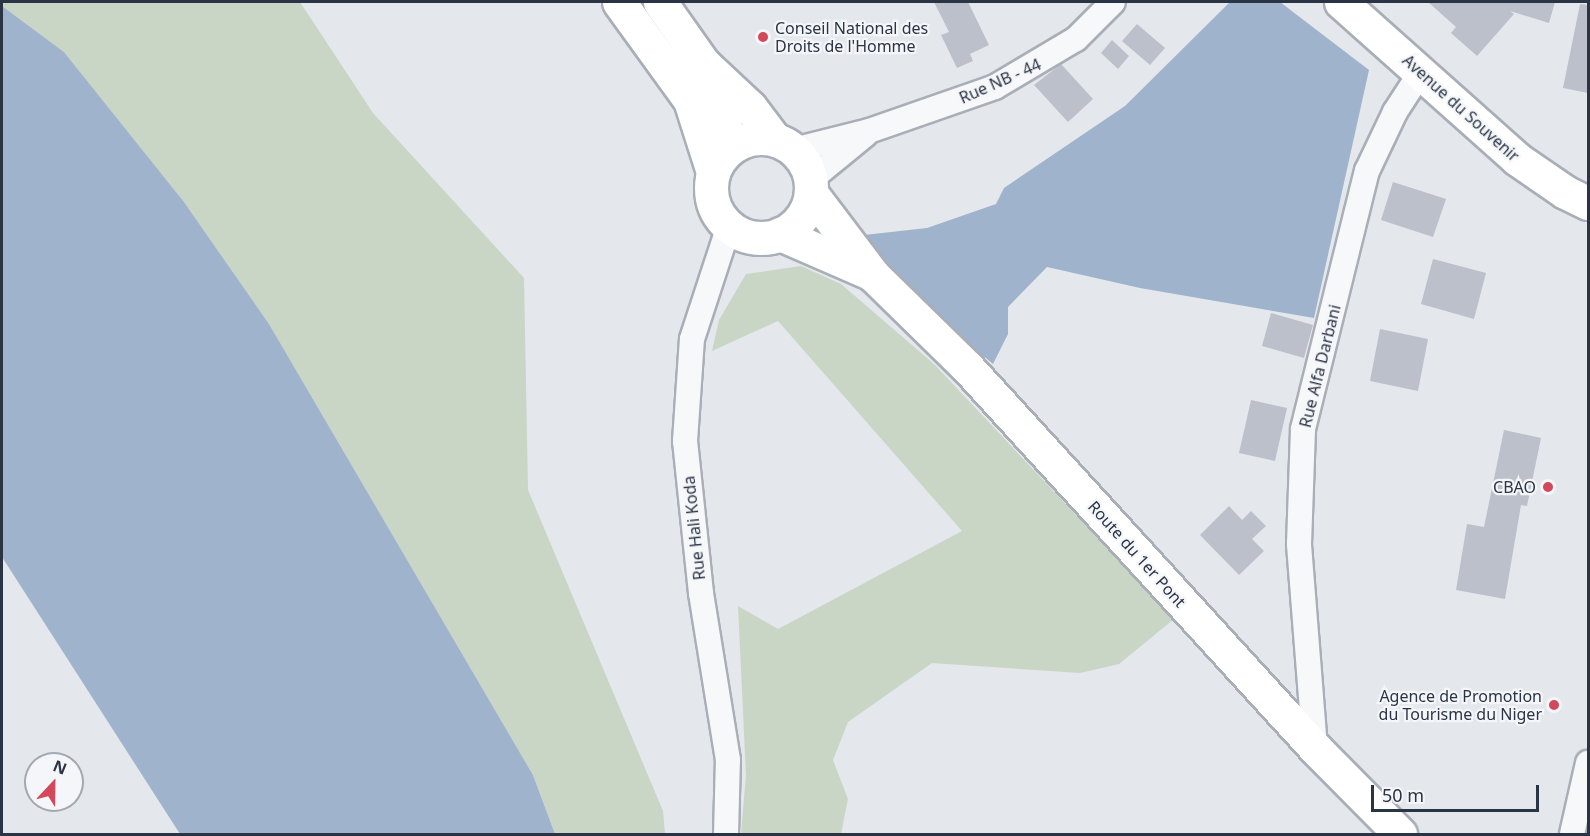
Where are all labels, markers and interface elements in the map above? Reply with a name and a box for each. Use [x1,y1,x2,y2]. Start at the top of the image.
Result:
place label: Conseil National des Droits de l'Homme [775,18,928,56]
marker: Conseil National des Droits de l'Homme [756,30,770,44]
street label: Avenue du Souvenir [1399,51,1523,165]
street label: Rue NB - 44 [956,54,1044,108]
street label: Rue Alfa Darbani [1295,302,1345,430]
street label: Rue Hali Koda [679,475,709,581]
place label: CBAO [1493,477,1536,497]
marker: CBAO [1541,480,1555,494]
street label: Route du 1er Pont [1084,497,1190,611]
place label: Agence de Promotion du Tourisme du Niger [1379,686,1542,724]
marker: Agence de Promotion du Tourisme du Niger [1547,698,1561,712]
north arrow [24,752,84,812]
text: N [50,755,70,780]
scale bar [1374,773,1542,811]
text: 50 m [1382,783,1424,807]

